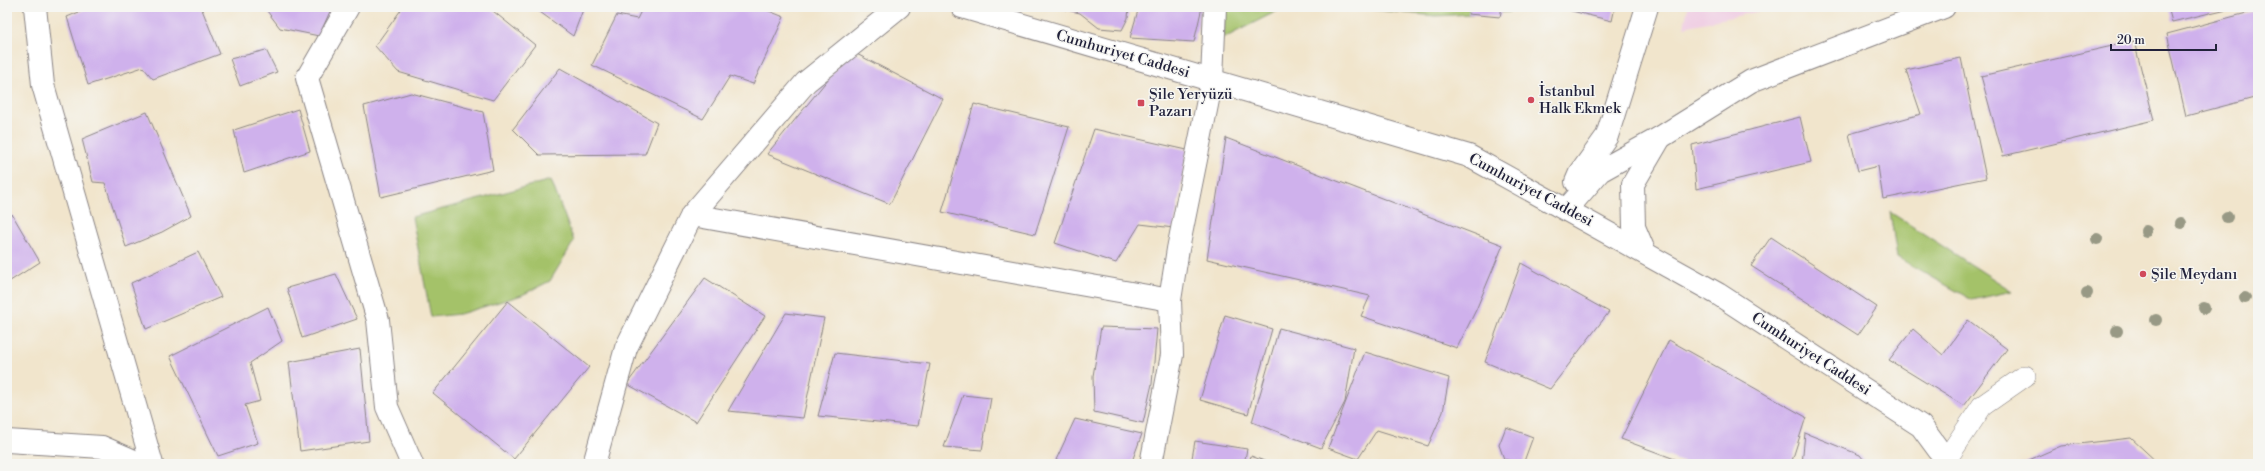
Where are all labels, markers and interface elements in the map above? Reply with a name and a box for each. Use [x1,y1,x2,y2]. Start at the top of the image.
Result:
street label: Cumhuriyet Caddesi [1054,26,1192,82]
scale bar [2111,26,2216,52]
text: 20 m [2117,33,2145,48]
place label: İstanbul Halk Ekmek [1539,81,1622,118]
place label: Şile Yeryüzü Pazarı [1149,85,1233,121]
marker: İstanbul Halk Ekmek [1526,95,1536,105]
marker: Şile Yeryüzü Pazarı [1136,98,1146,108]
street label: Cumhuriyet Caddesi [1465,149,1597,231]
place label: Şile Meydanı [2151,265,2238,284]
marker: Şile Meydanı [2138,269,2148,279]
street label: Cumhuriyet Caddesi [1748,308,1874,400]

